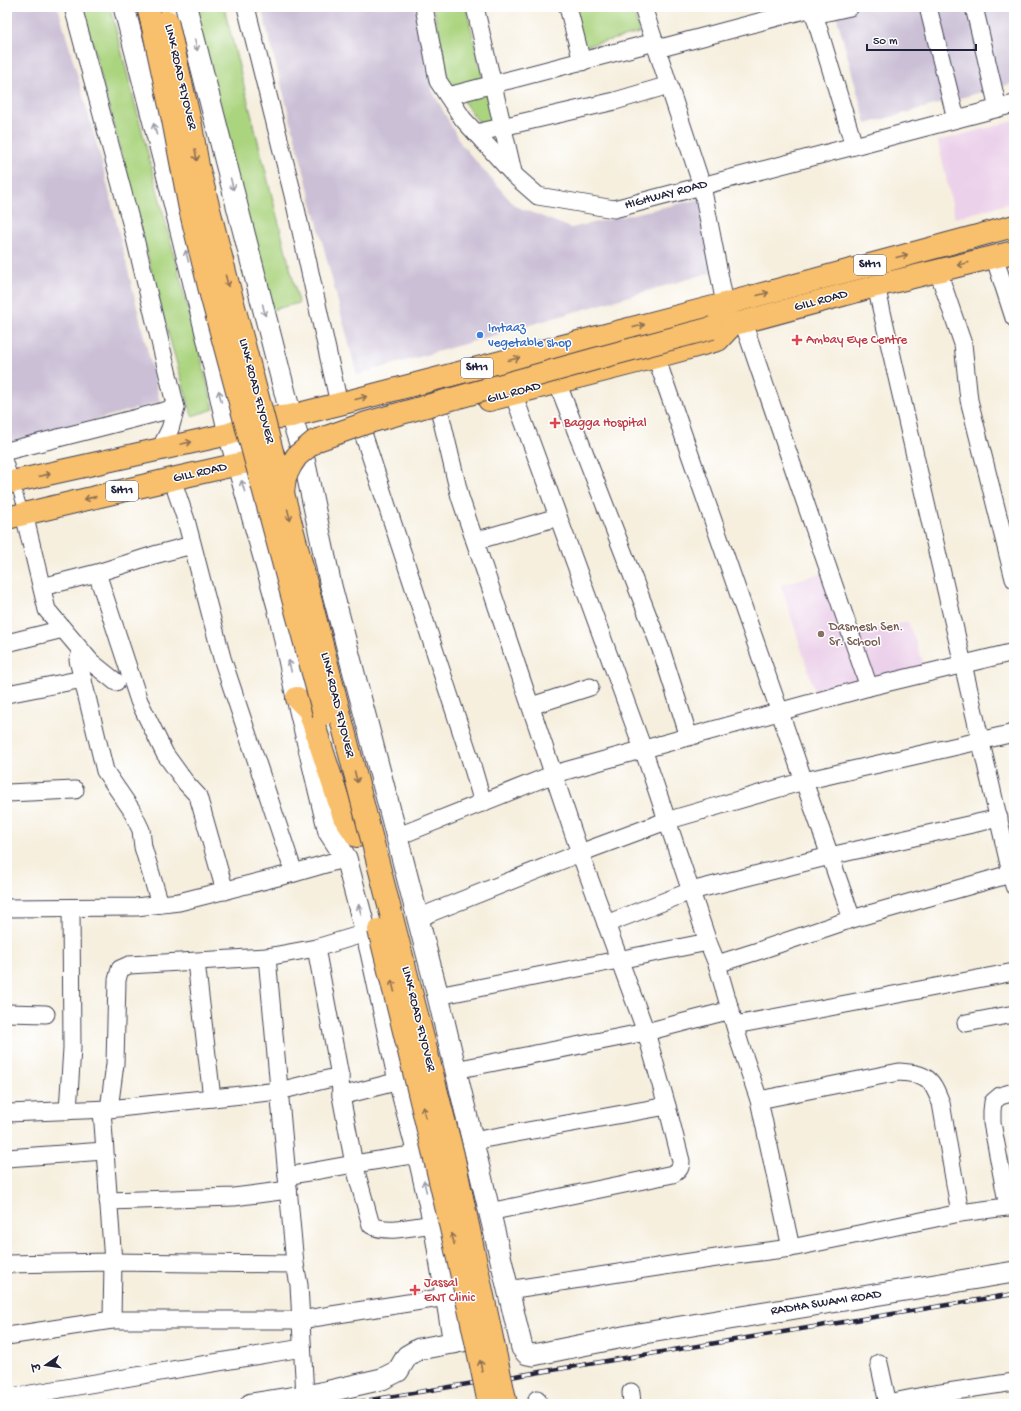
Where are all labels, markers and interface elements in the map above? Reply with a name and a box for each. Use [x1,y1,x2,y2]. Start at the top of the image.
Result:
street label: LINK ROAD FLYOVER [161,23,200,132]
scale bar [867,26,976,52]
text: 50 m [873,35,898,49]
one-way arrow [193,38,200,51]
one-way arrow [151,123,159,136]
one-way arrow [192,148,200,161]
one-way arrow [229,177,236,190]
street label: HIGHWAY ROAD [623,177,709,213]
one-way arrow [183,249,190,262]
one-way arrow [895,252,908,259]
road number: SH11 [854,255,886,275]
one-way arrow [956,261,969,269]
one-way arrow [224,275,231,288]
street label: GILL ROAD [793,287,850,315]
one-way arrow [756,289,769,297]
one-way arrow [261,303,268,316]
place label: Imtaaz vegetable shop [488,321,572,351]
one-way arrow [633,322,646,329]
marker: Imtaaz vegetable shop [475,330,485,340]
place label: Ambay Eye Centre [806,333,908,348]
marker: Ambay Eye Centre [791,334,803,346]
street label: LINK ROAD FLYOVER [235,337,278,446]
one-way arrow [507,354,520,362]
road number: SH11 [461,358,493,378]
street label: GILL ROAD [486,379,543,407]
one-way arrow [216,389,224,402]
one-way arrow [354,394,367,401]
place label: Bagga Hospital [563,416,647,431]
marker: Bagga Hospital [549,417,561,429]
one-way arrow [179,439,192,447]
street label: GILL ROAD [172,459,229,486]
one-way arrow [38,470,51,478]
one-way arrow [239,479,247,492]
road number: SH11 [106,481,138,501]
one-way arrow [84,495,97,503]
one-way arrow [285,509,293,522]
place label: Dasmesh Sen. Sr. School [828,620,903,650]
marker: Dasmesh Sen. Sr. School [816,629,826,639]
street label: LINK ROAD FLYOVER [317,651,358,760]
one-way arrow [286,659,294,672]
one-way arrow [352,770,360,783]
one-way arrow [355,904,363,917]
street label: LINK ROAD FLYOVER [398,965,439,1074]
one-way arrow [389,980,396,993]
one-way arrow [419,1106,427,1119]
one-way arrow [421,1180,429,1193]
one-way arrow [448,1233,456,1246]
place label: Jassal ENT Clinic [424,1276,475,1306]
marker: Jassal ENT Clinic [409,1284,421,1296]
street label: RADHA SWAMI ROAD [770,1287,883,1319]
north arrow [26,1345,66,1385]
text: उ [30,1360,45,1373]
one-way arrow [477,1360,485,1373]

